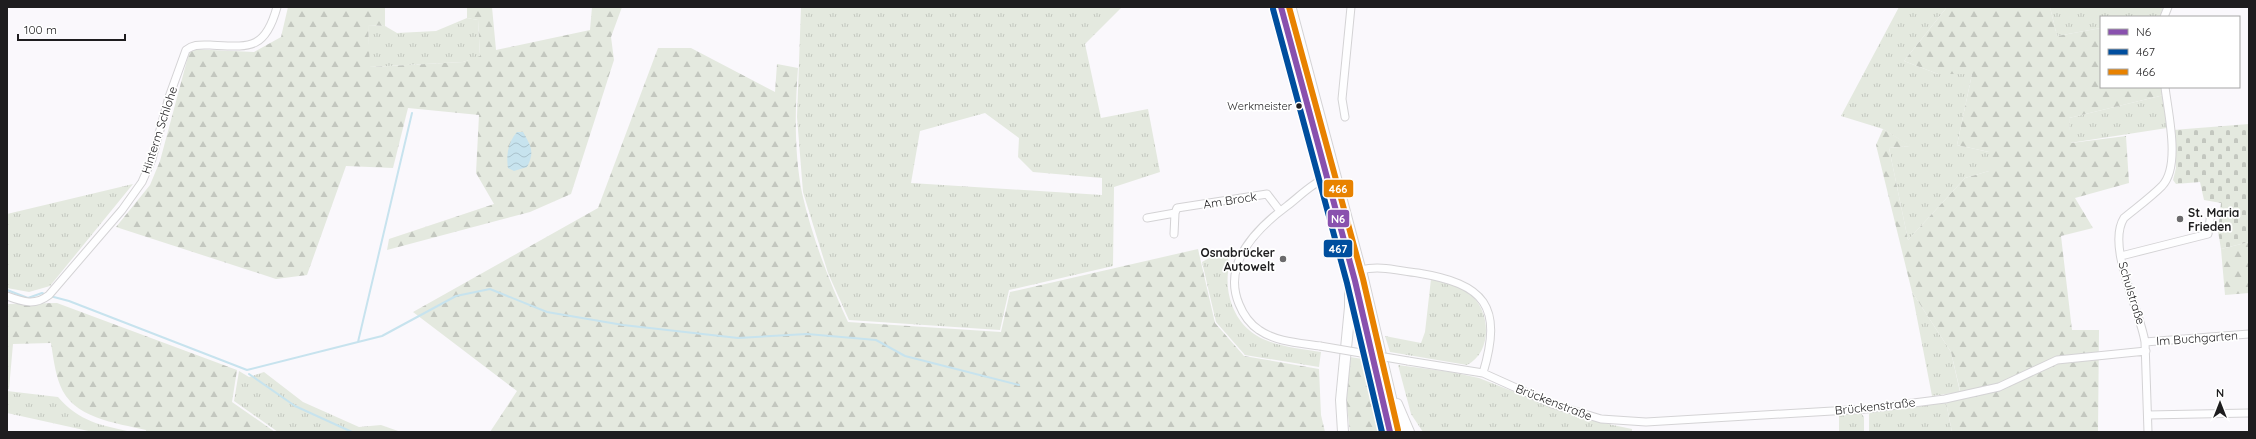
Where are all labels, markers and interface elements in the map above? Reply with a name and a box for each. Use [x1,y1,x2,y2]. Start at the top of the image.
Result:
scale bar [18,16,125,42]
legend [2100,16,2240,88]
text: 100 m [24,22,57,37]
text: N6 [2136,24,2152,39]
text: 467 [2136,44,2155,59]
text: 466 [2136,64,2156,79]
street label: Hinterm Schlohe [138,84,180,176]
place label: Werkmeister [1227,99,1293,113]
marker: Werkmeister [1294,101,1304,111]
line badge: 466 [1323,179,1354,198]
text: 466 [1329,182,1347,196]
street label: Am Brock [1202,188,1258,212]
place label: St. Maria Frieden [2188,205,2239,234]
line badge: N6 [1327,209,1350,228]
text: N6 [1331,212,1345,226]
marker: St. Maria Frieden [2175,214,2185,224]
line badge: 467 [1323,239,1353,258]
text: 467 [1329,242,1347,256]
place label: Osnabrücker Autowelt [1201,245,1275,274]
marker: Osnabrücker Autowelt [1278,254,1288,264]
street label: Schulstraße [2115,260,2149,326]
street label: Im Buchgarten [2156,328,2238,348]
street label: Brückenstraße [1514,381,1595,424]
north arrow [2200,383,2240,423]
text: N [2216,386,2224,400]
street label: Brückenstraße [1834,394,1916,418]

